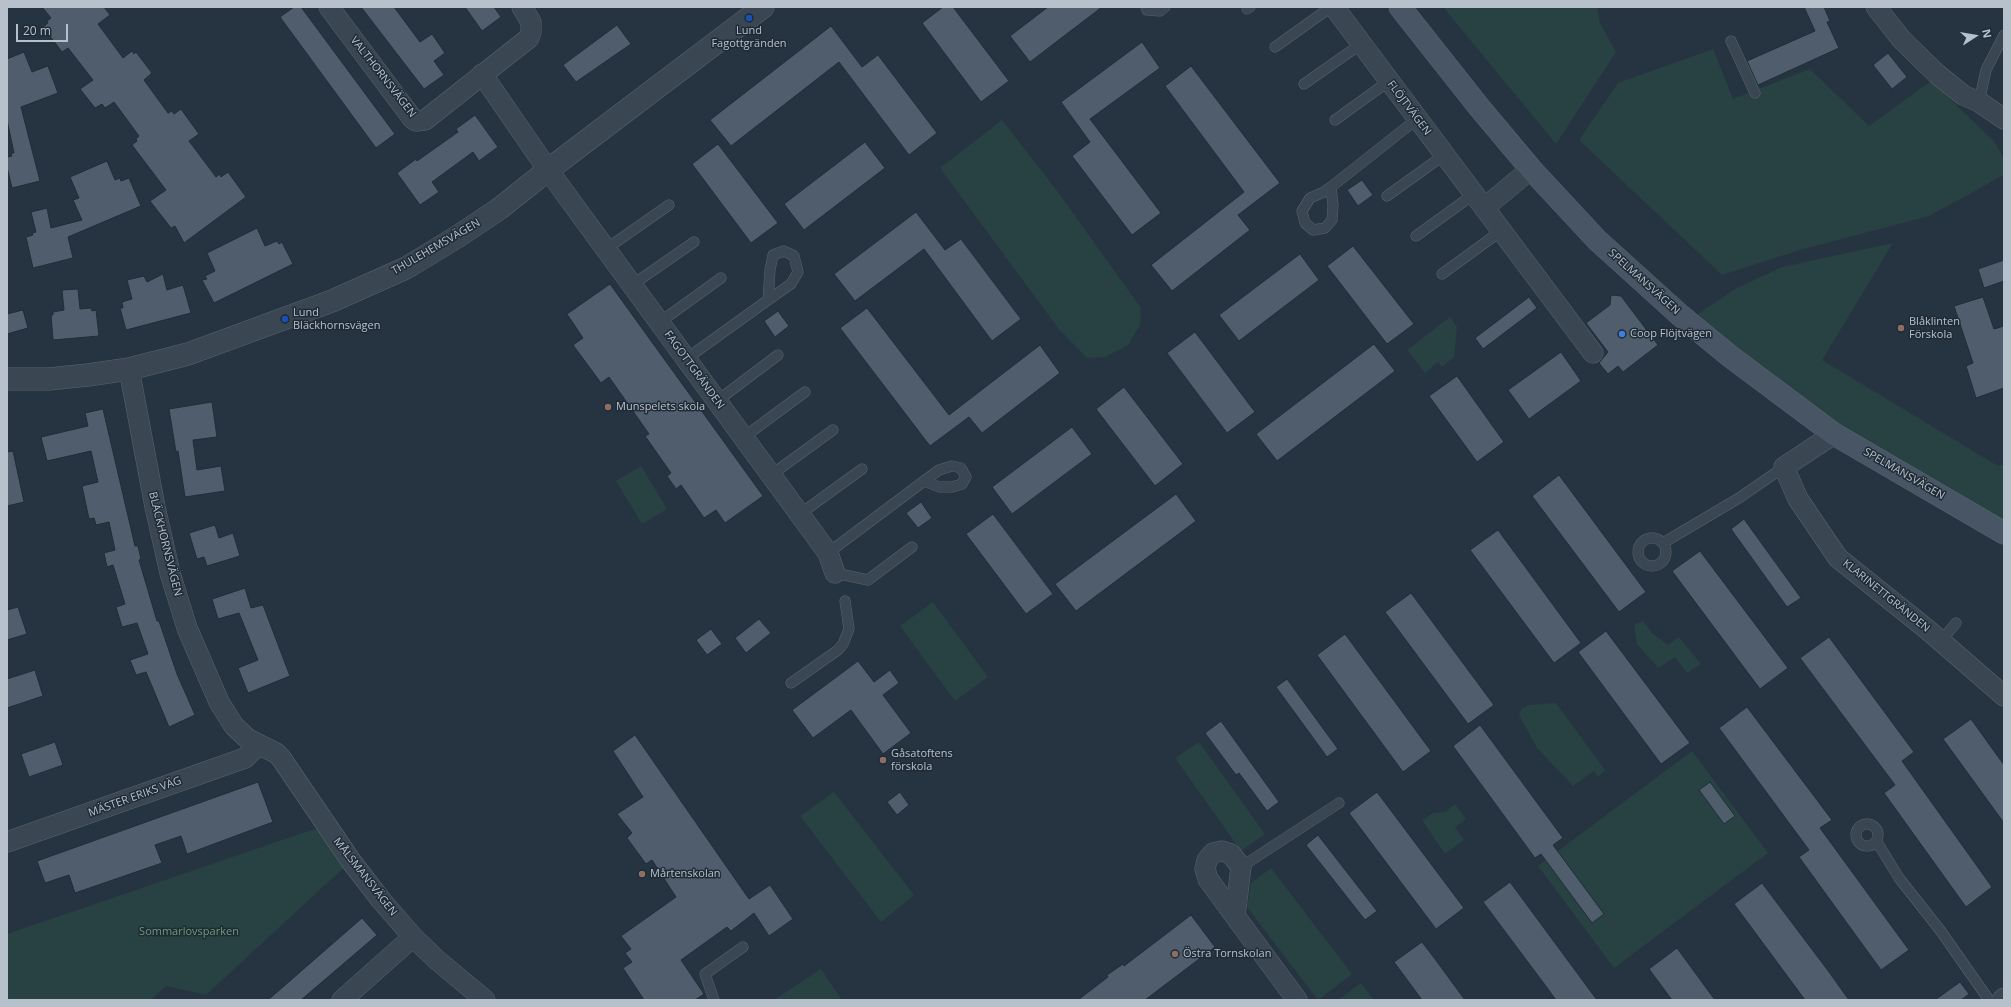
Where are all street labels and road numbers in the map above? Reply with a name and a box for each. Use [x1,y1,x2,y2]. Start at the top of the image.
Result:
street label: VALTHORNSVÄGEN [347,34,419,120]
street label: FLÖJTVÄGEN [1384,78,1434,138]
street label: THULEHEMSVÄGEN [389,216,483,278]
street label: SPELMANSVÄGEN [1606,246,1682,318]
street label: FAGOTTGRÄNDEN [661,328,727,412]
street label: SPELMANSVÄGEN [1861,445,1947,503]
street label: BLÄCKHORNSVÄGEN [146,490,184,598]
street label: KLARINETTGRÄNDEN [1840,557,1932,635]
street label: MÄSTER ERIKS VÄG [87,774,183,820]
street label: MÅLSMANSVÄGEN [330,835,400,919]

